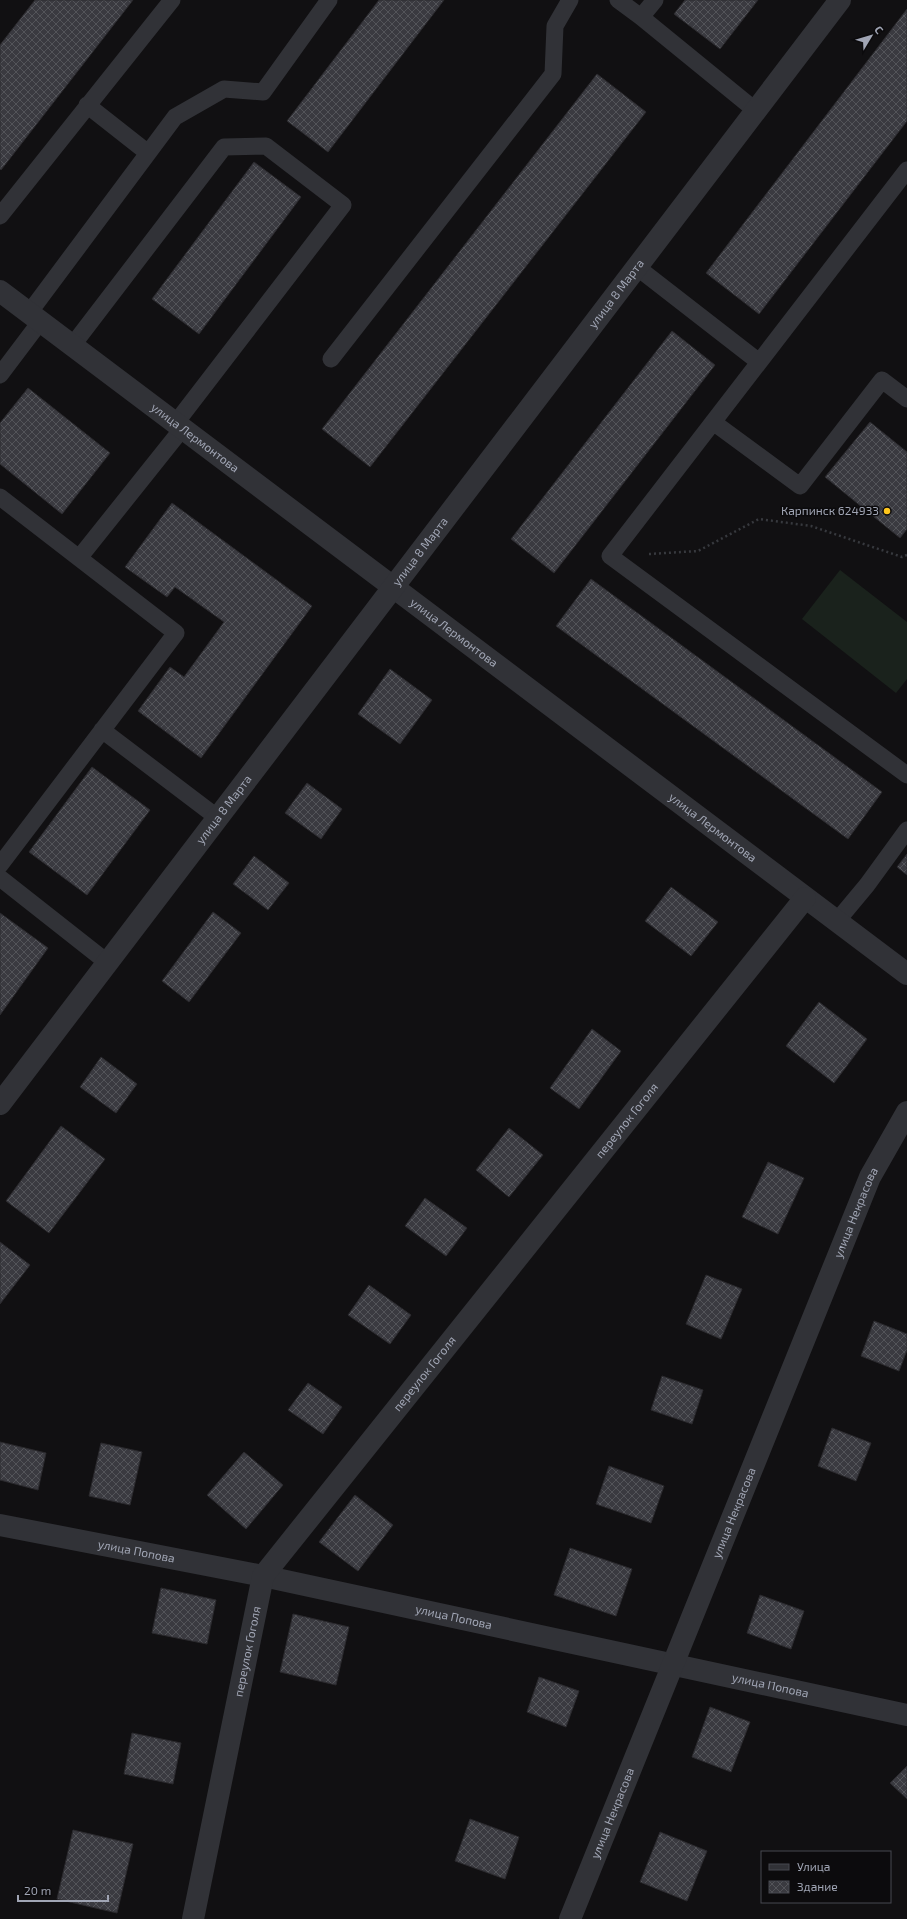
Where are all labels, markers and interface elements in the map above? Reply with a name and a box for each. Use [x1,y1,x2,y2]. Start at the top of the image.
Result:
north arrow [851,16,891,56]
text: С [872,23,887,37]
street label: улица 8 Марта [585,256,646,331]
street label: улица Лермонтова [148,399,242,475]
place label: Карпинск 624933 [781,503,879,517]
marker: Карпинск 624933 [882,506,892,516]
street label: улица 8 Марта [389,514,450,589]
street label: улица Лермонтова [407,594,501,669]
street label: улица 8 Марта [193,772,254,847]
street label: улица Лермонтова [666,789,760,864]
street label: переулок Гоголя [592,1080,660,1160]
street label: улица Некрасова [830,1164,880,1260]
street label: переулок Гоголя [390,1333,458,1414]
street label: улица Некрасова [709,1465,758,1560]
street label: улица Попова [97,1536,176,1565]
street label: улица Попова [414,1601,494,1631]
street label: переулок Гоголя [231,1605,263,1698]
street label: улица Попова [731,1669,810,1700]
street label: улица Некрасова [587,1765,636,1861]
legend [761,1851,891,1903]
text: Улица [797,1859,830,1873]
scale bar [18,1877,108,1903]
text: Здание [797,1879,838,1893]
text: 20 m [24,1883,51,1897]

